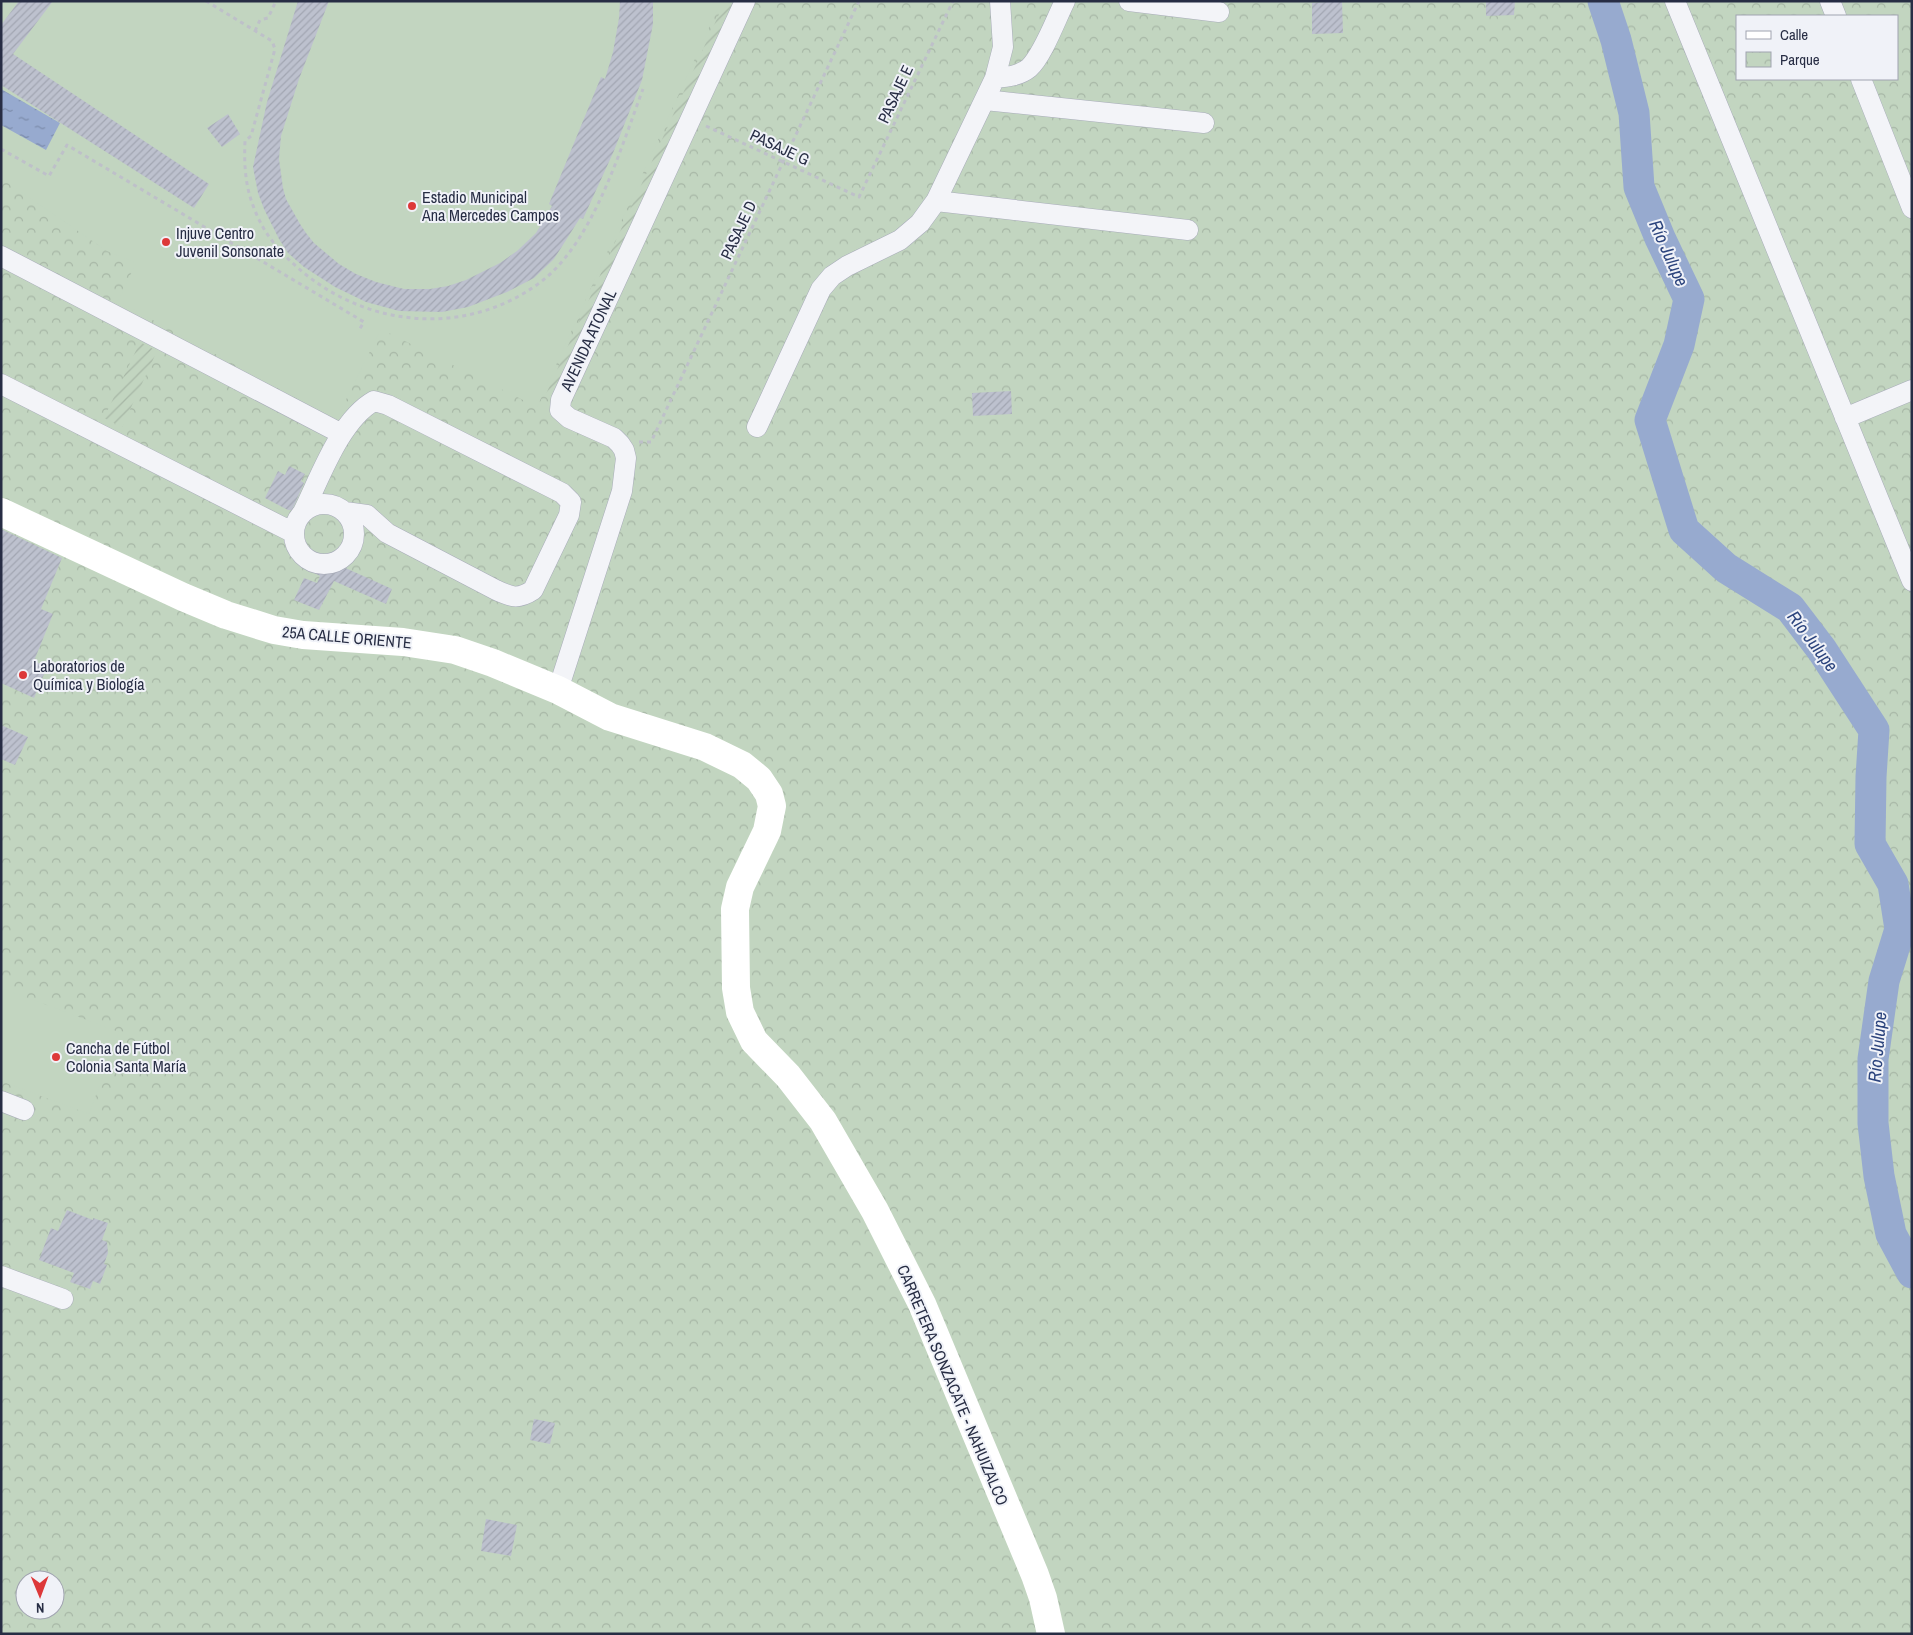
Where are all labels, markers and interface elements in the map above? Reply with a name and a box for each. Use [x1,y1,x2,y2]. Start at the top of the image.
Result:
legend [1736,15,1898,80]
text: Calle [1780,24,1808,45]
text: Parque [1780,49,1820,70]
street label: PASAJE E [872,61,918,127]
street label: PASAJE G [747,124,813,170]
place label: Estadio Municipal Ana Mercedes Campos [421,186,559,226]
street label: PASAJE D [715,197,761,263]
marker: Estadio Municipal Ana Mercedes Campos [406,200,418,212]
water label: Río Julupe [1643,216,1695,290]
place label: Injuve Centro Juvenil Sonsonate [176,222,284,262]
marker: Injuve Centro Juvenil Sonsonate [160,236,172,248]
street label: AVENIDA ATONAL [554,285,622,395]
water label: Río Julupe [1782,605,1844,677]
street label: 25A CALLE ORIENTE [281,620,413,654]
place label: Laboratorios de Química y Biología [33,655,145,695]
marker: Laboratorios de Química y Biología [17,669,29,681]
water label: Río Julupe [1861,1011,1893,1083]
place label: Cancha de Fútbol Colonia Santa María [66,1037,187,1077]
marker: Cancha de Fútbol Colonia Santa María [50,1051,62,1063]
street label: CARRETERA SONZACATE - NAHUIZALCO [892,1261,1014,1509]
north arrow [15,1570,65,1620]
text: N [36,1599,45,1617]

